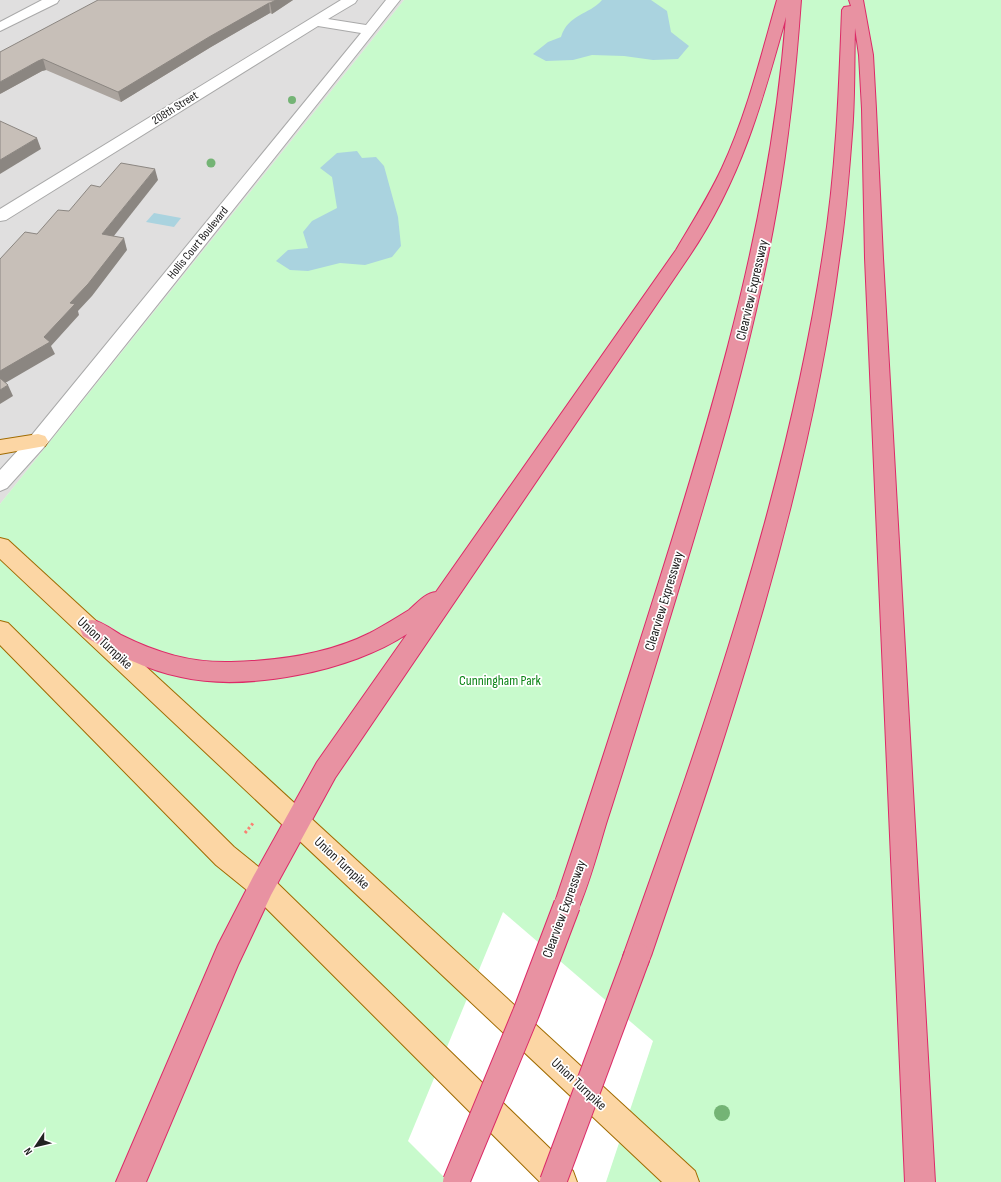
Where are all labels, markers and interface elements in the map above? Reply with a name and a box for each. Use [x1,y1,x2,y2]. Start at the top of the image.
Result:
street label: 208th Street [149,88,201,128]
street label: Hollis Court Boulevard [164,204,232,282]
street label: Clearview Expressway [732,237,772,342]
street label: Clearview Expressway [641,549,687,653]
street label: Union Turnpike [74,613,136,673]
park label: Cunningham Park [459,672,542,689]
street label: Union Turnpike [311,833,373,893]
street label: Clearview Expressway [538,857,590,960]
street label: Union Turnpike [548,1054,610,1114]
north arrow [16,1126,56,1166]
text: N [21,1145,35,1158]

